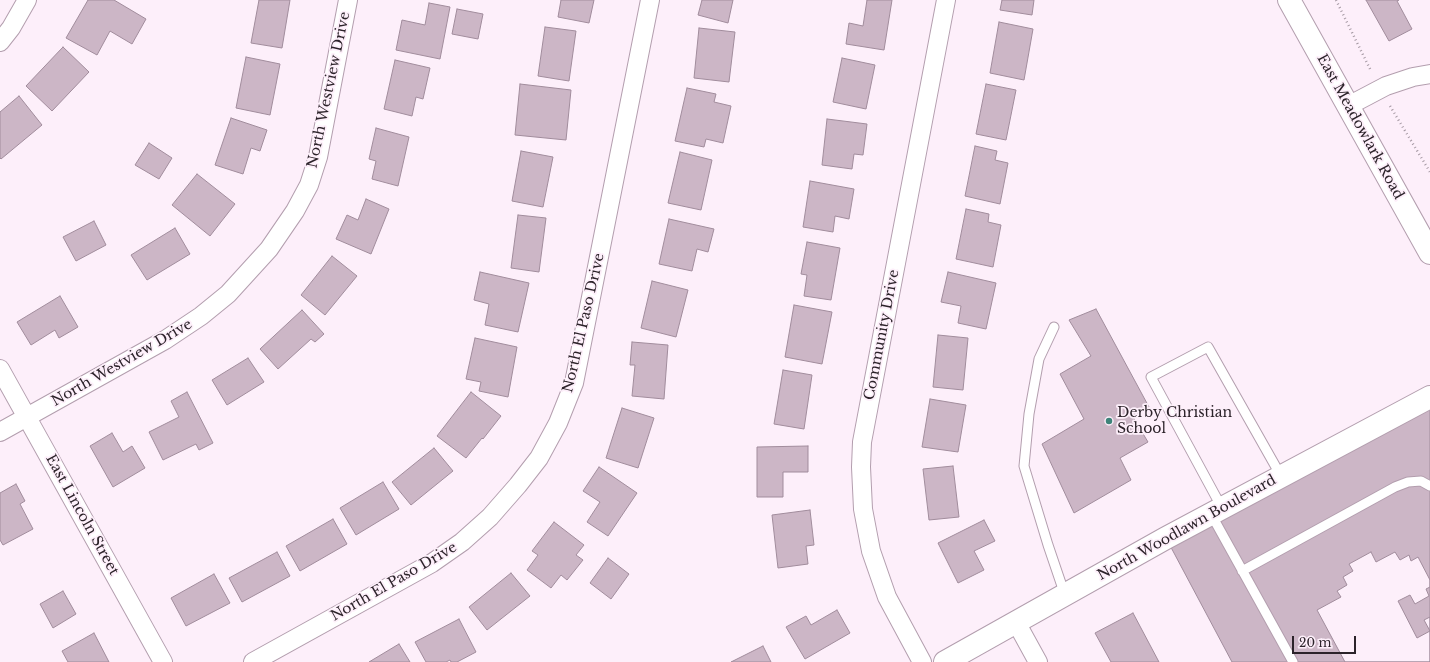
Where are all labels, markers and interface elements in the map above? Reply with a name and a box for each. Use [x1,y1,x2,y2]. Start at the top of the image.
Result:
street label: North Westview Drive [304,10,354,170]
street label: East Meadowlark Road [1313,52,1407,202]
street label: North El Paso Drive [560,252,608,394]
street label: Community Drive [861,268,903,402]
street label: North Westview Drive [49,316,195,410]
place label: Derby Christian School [1117,405,1232,438]
marker: Derby Christian School [1104,416,1114,426]
street label: East Lincoln Street [42,452,122,578]
street label: North Woodlawn Boulevard [1095,472,1279,584]
street label: North El Paso Drive [328,539,460,625]
scale bar [1294,628,1358,654]
text: 20 m [1299,635,1331,650]

